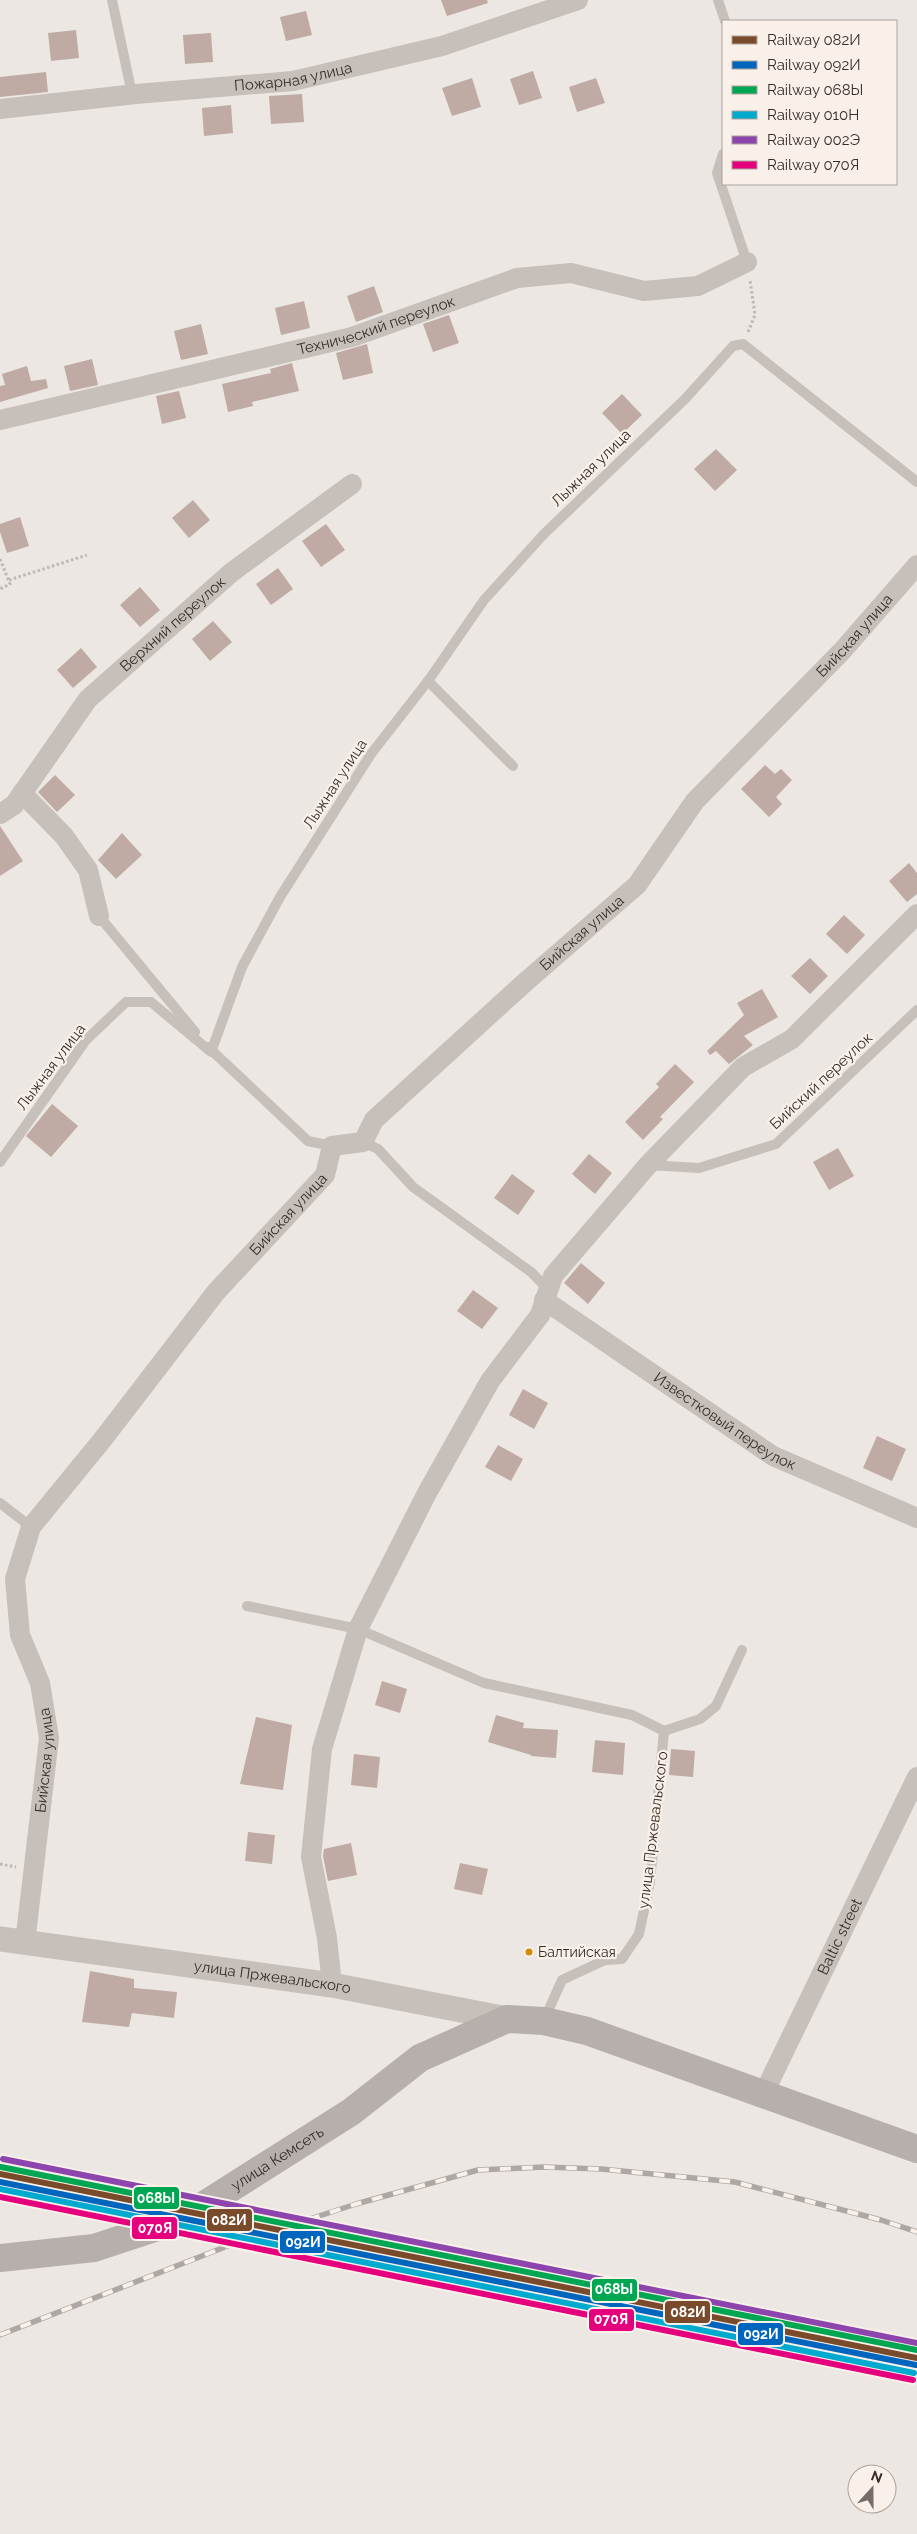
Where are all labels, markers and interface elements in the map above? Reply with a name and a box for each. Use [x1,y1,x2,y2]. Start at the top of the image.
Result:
legend [722,20,897,185]
text: Railway 082И [767,31,861,49]
text: Railway 092И [767,56,861,74]
street label: Пожарная улица [233,58,354,95]
text: Railway 068Ы [767,81,863,99]
text: Railway 010Н [767,106,859,124]
text: Railway 002Э [767,131,861,149]
text: Railway 070Я [767,156,859,174]
street label: Технический переулок [296,292,457,359]
street label: Лыжная улица [548,426,634,510]
street label: Верхний переулок [116,573,229,676]
street label: Бийская улица [812,590,896,681]
street label: Лыжная улица [299,736,371,832]
street label: Бийская улица [536,892,627,974]
street label: Лыжная улица [13,1020,89,1114]
street label: Бийский переулок [766,1029,876,1133]
street label: Бийская улица [246,1170,331,1259]
street label: Известковый переулок [650,1368,799,1474]
street label: Бийская улица [31,1707,59,1814]
street label: улица Пржевальского [634,1750,672,1910]
street label: Baltic street [814,1896,866,1978]
place label: Балтийская [538,1944,616,1960]
marker: Балтийская [524,1947,534,1957]
street label: улица Пржевальского [193,1957,353,1998]
street label: улица Кемсеть [228,2123,327,2195]
line badge: 068Ы [133,2186,180,2210]
text: 068Ы [137,2190,175,2206]
line badge: 082И [206,2208,253,2232]
text: 082И [211,2212,247,2228]
line badge: 070Я [131,2216,178,2240]
text: 070Я [138,2220,172,2236]
line badge: 092И [279,2230,326,2254]
text: 092И [285,2234,321,2250]
line badge: 068Ы [591,2278,638,2302]
text: 068Ы [595,2281,633,2297]
line badge: 082И [664,2300,711,2324]
text: 082И [670,2304,706,2320]
line badge: 070Я [588,2308,635,2332]
text: 070Я [594,2311,628,2327]
line badge: 092И [737,2322,784,2346]
text: 092И [743,2326,779,2342]
north arrow [847,2464,897,2514]
text: N [869,2467,885,2486]

